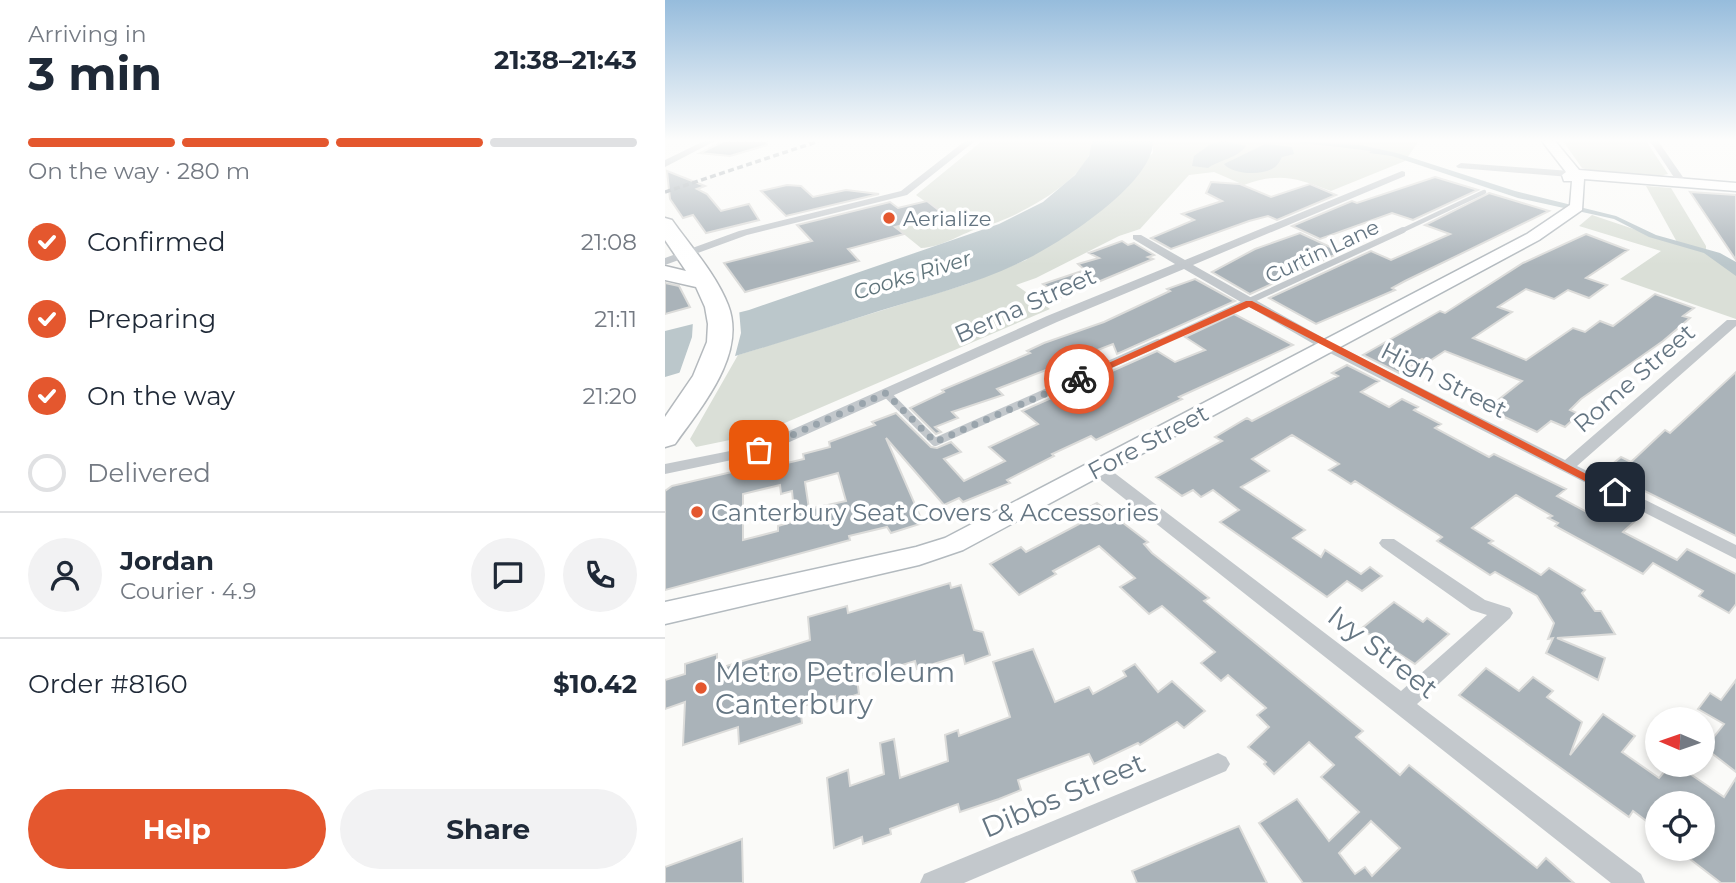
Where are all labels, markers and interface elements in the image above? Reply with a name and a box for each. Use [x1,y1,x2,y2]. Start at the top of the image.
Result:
text: Arriving in [28,20,147,48]
text: 21:38–21:43 [494,44,637,76]
text: 3 min [28,45,162,102]
text: On the way · 280 m [28,157,250,185]
place label: Aerialize [903,206,991,231]
marker: Aerialize [881,210,897,226]
street label: Curtin Lane [1261,214,1383,288]
icon: check [28,223,66,261]
text: Confirmed [87,226,226,258]
text: 21:08 [581,228,637,256]
water label: Cooks River [850,245,974,305]
street label: Berna Street [950,261,1100,349]
icon: check [28,300,66,338]
text: Preparing [87,303,216,335]
text: 21:11 [594,305,637,333]
street label: Rome Street [1567,317,1701,439]
street label: High Street [1376,336,1512,424]
courier [1044,344,1114,414]
icon: bike [1060,360,1098,398]
icon: check [28,377,66,415]
text: On the way [87,380,235,412]
text: 21:20 [583,382,637,410]
street label: Fore Street [1083,398,1214,486]
pin [729,420,789,480]
icon: bag [740,431,778,469]
text: Delivered [87,457,211,489]
pin [1585,462,1645,522]
icon: home [1596,473,1634,511]
place label: Canterbury Seat Covers & Accessories [711,498,1159,527]
marker: Canterbury Seat Covers & Accessories [689,504,705,520]
button: person [28,538,102,612]
button: chat [471,538,545,612]
button: phone [563,538,637,612]
text: Jordan [120,545,214,577]
text: Courier · 4.9 [120,577,256,605]
street label: Ivy Street [1321,598,1445,706]
place label: Metro Petroleum Canterbury [715,655,955,721]
text: Order #8160 [28,668,188,700]
text: $10.42 [553,668,637,700]
marker: Metro Petroleum Canterbury [693,680,709,696]
north arrow [1645,707,1715,777]
map controls [1645,707,1715,861]
street label: Dibbs Street [976,745,1150,845]
button: Help [28,789,326,869]
button: Share [340,789,637,869]
button: locate [1645,791,1715,861]

